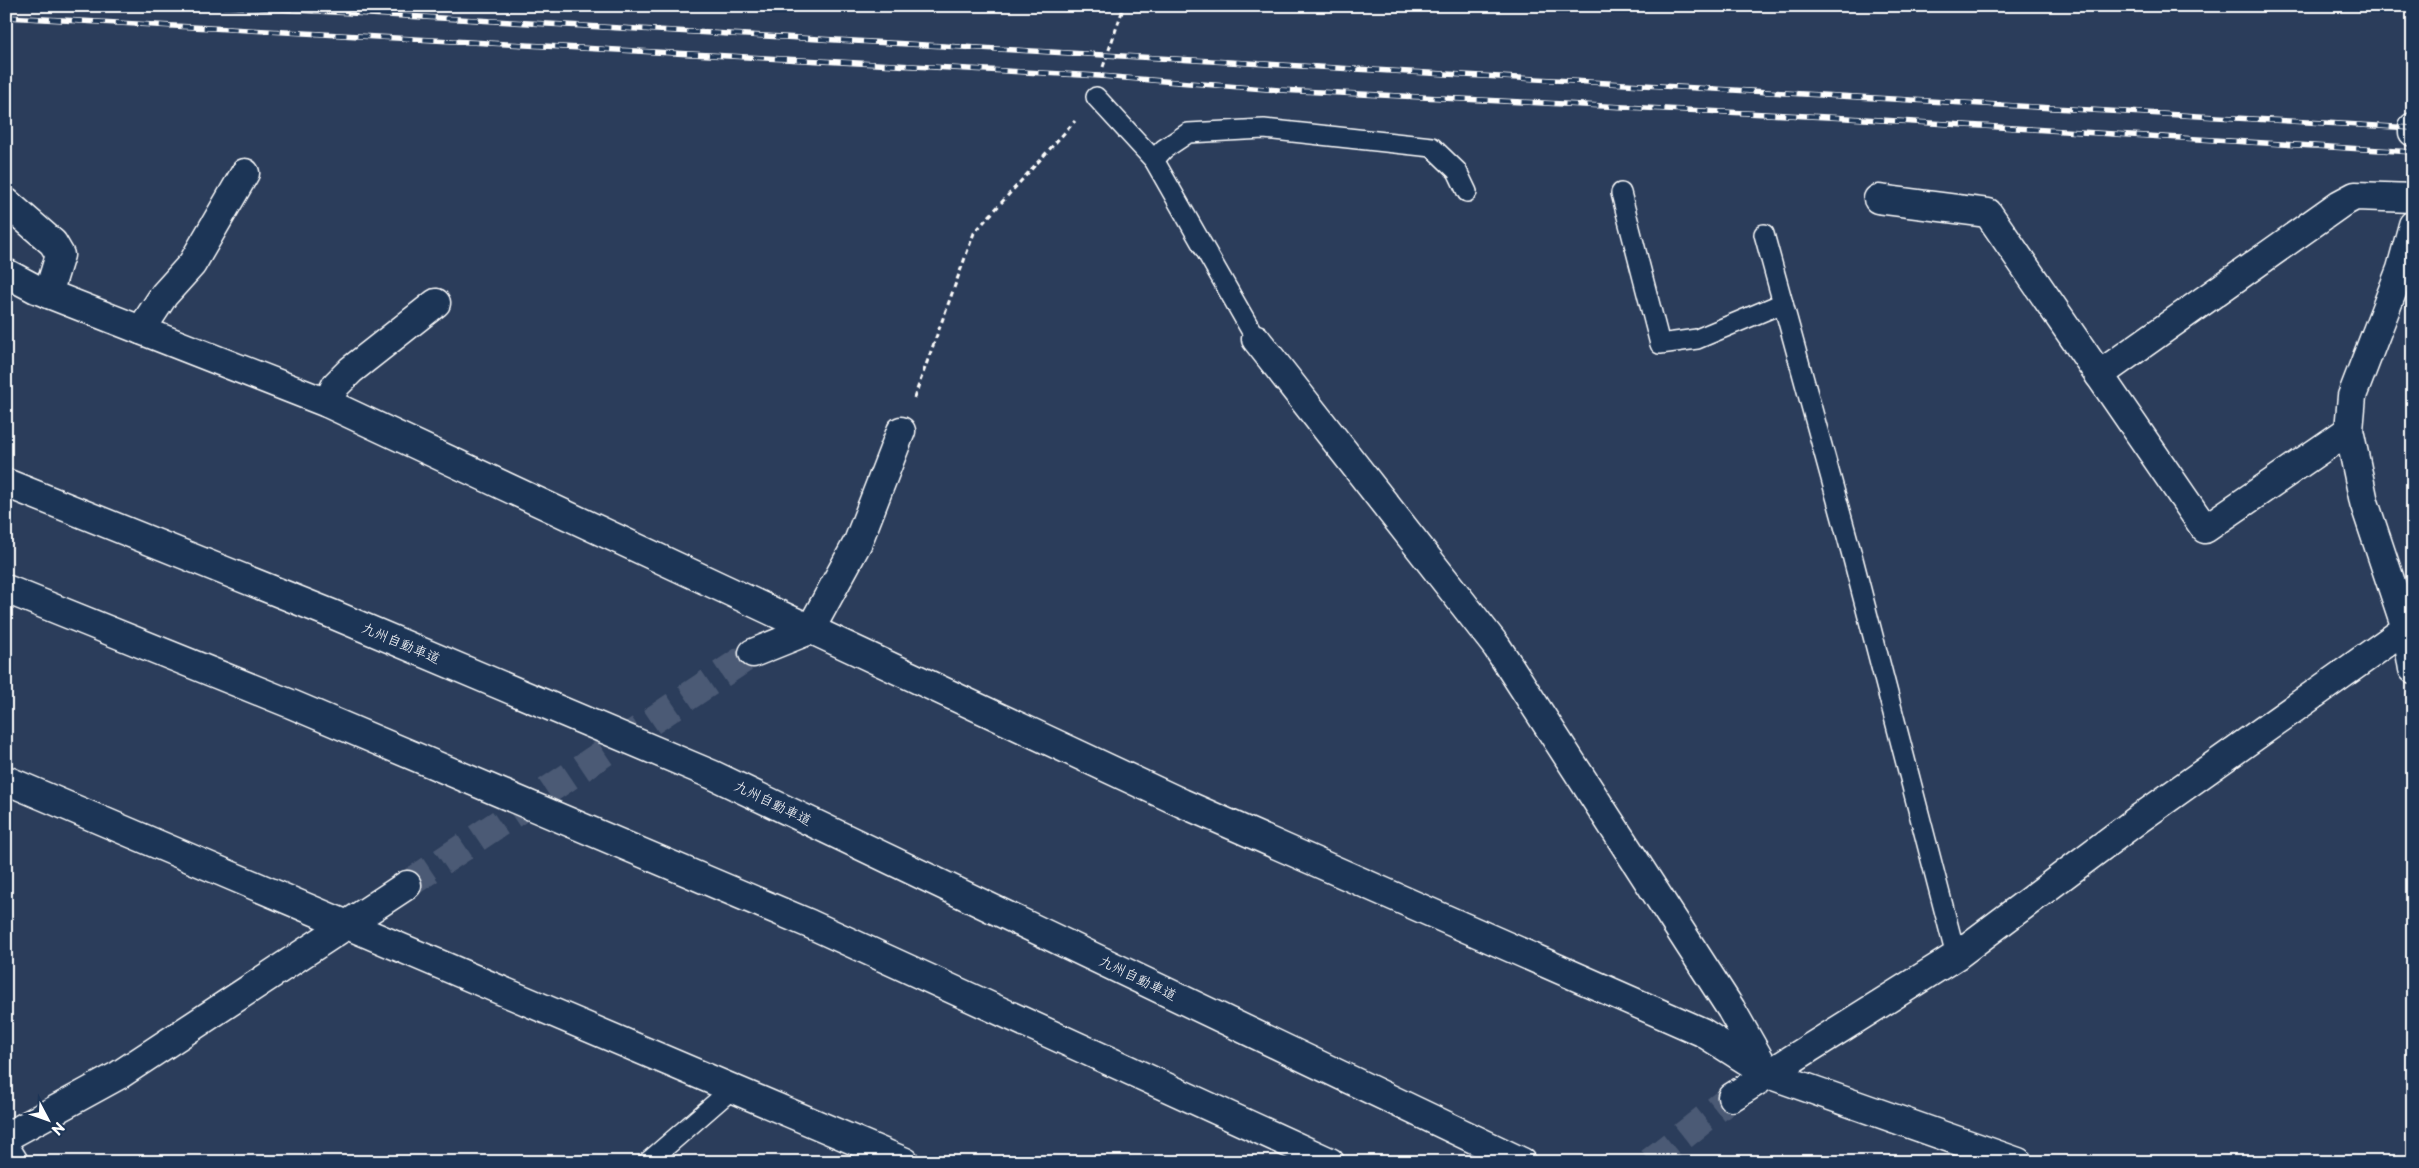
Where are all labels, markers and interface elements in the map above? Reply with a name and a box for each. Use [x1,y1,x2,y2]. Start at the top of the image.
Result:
street label: 九州自動車道 [358,616,444,669]
street label: 九州自動車道 [731,775,816,830]
street label: 九州自動車道 [1096,950,1181,1005]
north arrow [22,1096,72,1146]
text: N [47,1118,70,1140]

